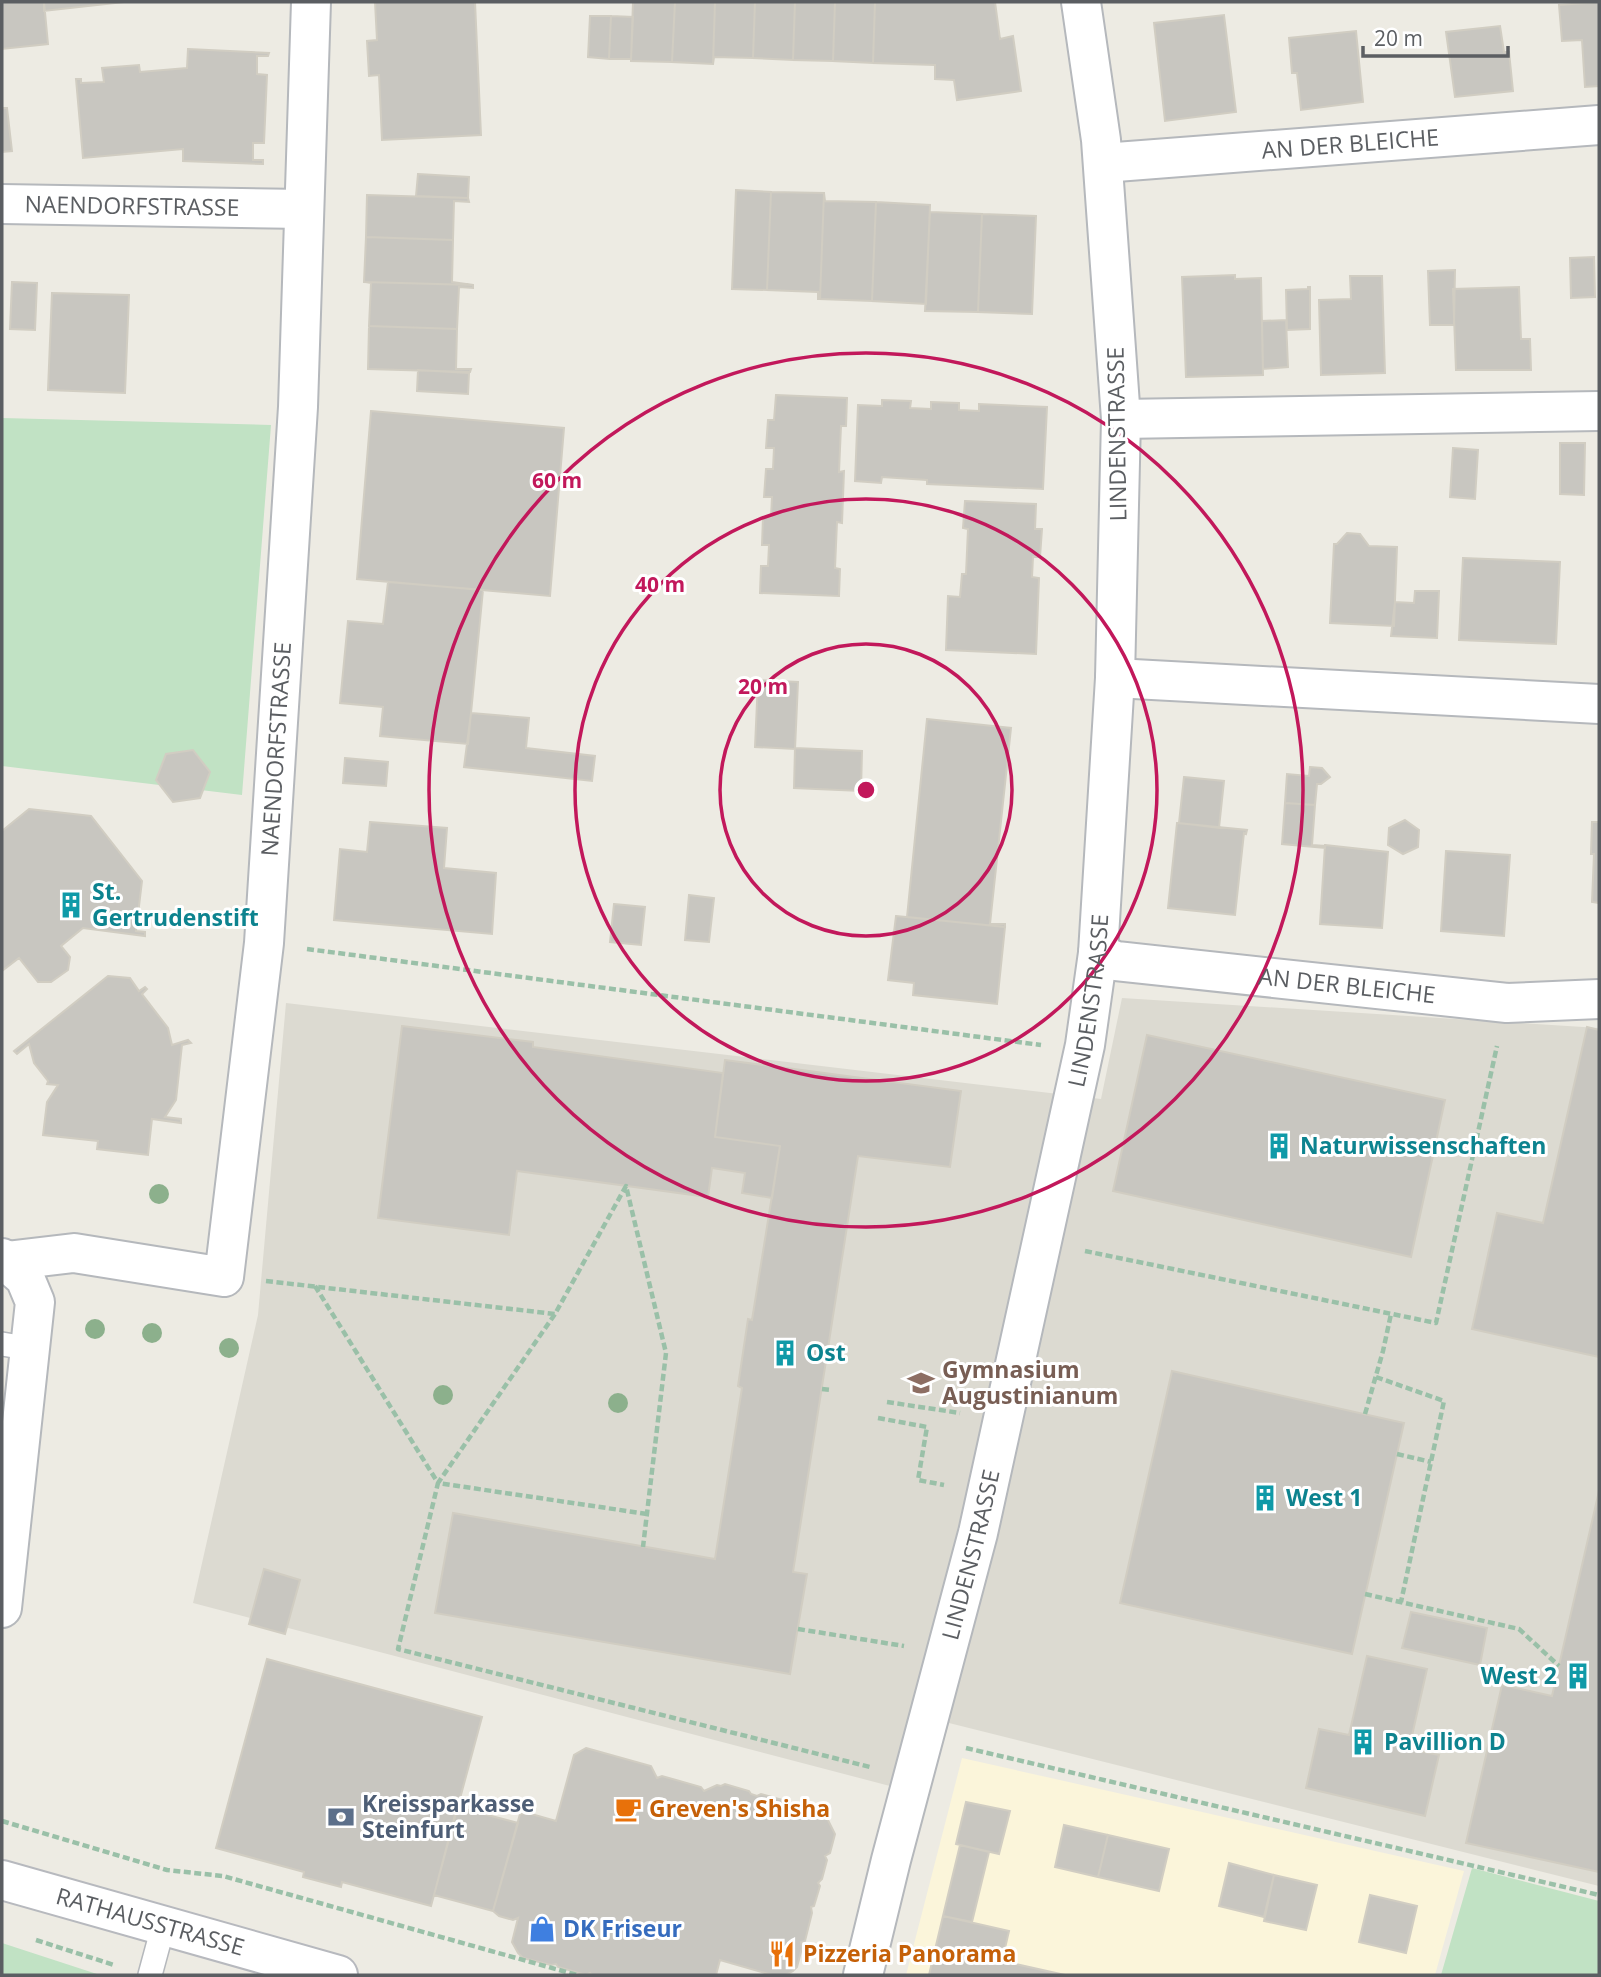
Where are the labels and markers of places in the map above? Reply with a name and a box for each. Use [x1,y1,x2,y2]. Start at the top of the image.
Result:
centre of rings [854,778,878,802]
place label: St. Gertrudenstift [92,875,259,933]
building icon: St. Gertrudenstift [56,890,86,920]
place label: Naturwissenschaften [1300,1129,1546,1161]
building icon: Naturwissenschaften [1264,1131,1294,1161]
place label: Ost [806,1336,846,1368]
building icon: Ost [770,1338,800,1368]
place label: Gymnasium Augustinianum [942,1353,1118,1411]
school or university icon: Gymnasium Augustinianum [906,1368,936,1398]
place label: West 1 [1286,1481,1362,1513]
building icon: West 1 [1250,1483,1280,1513]
place label: West 2 [1481,1659,1557,1691]
building icon: West 2 [1563,1661,1593,1691]
place label: Pavillion D [1384,1725,1506,1757]
building icon: Pavillion D [1348,1727,1378,1757]
place label: Kreissparkasse Steinfurt [362,1787,535,1845]
place label: Greven's Shisha [649,1792,830,1824]
cafe icon: Greven's Shisha [613,1794,643,1824]
bank icon: Kreissparkasse Steinfurt [326,1802,356,1832]
place label: DK Friseur [563,1912,682,1944]
shop icon: DK Friseur [527,1914,557,1944]
place label: Pizzeria Panorama [803,1937,1016,1969]
restaurant icon: Pizzeria Panorama [767,1939,797,1969]

